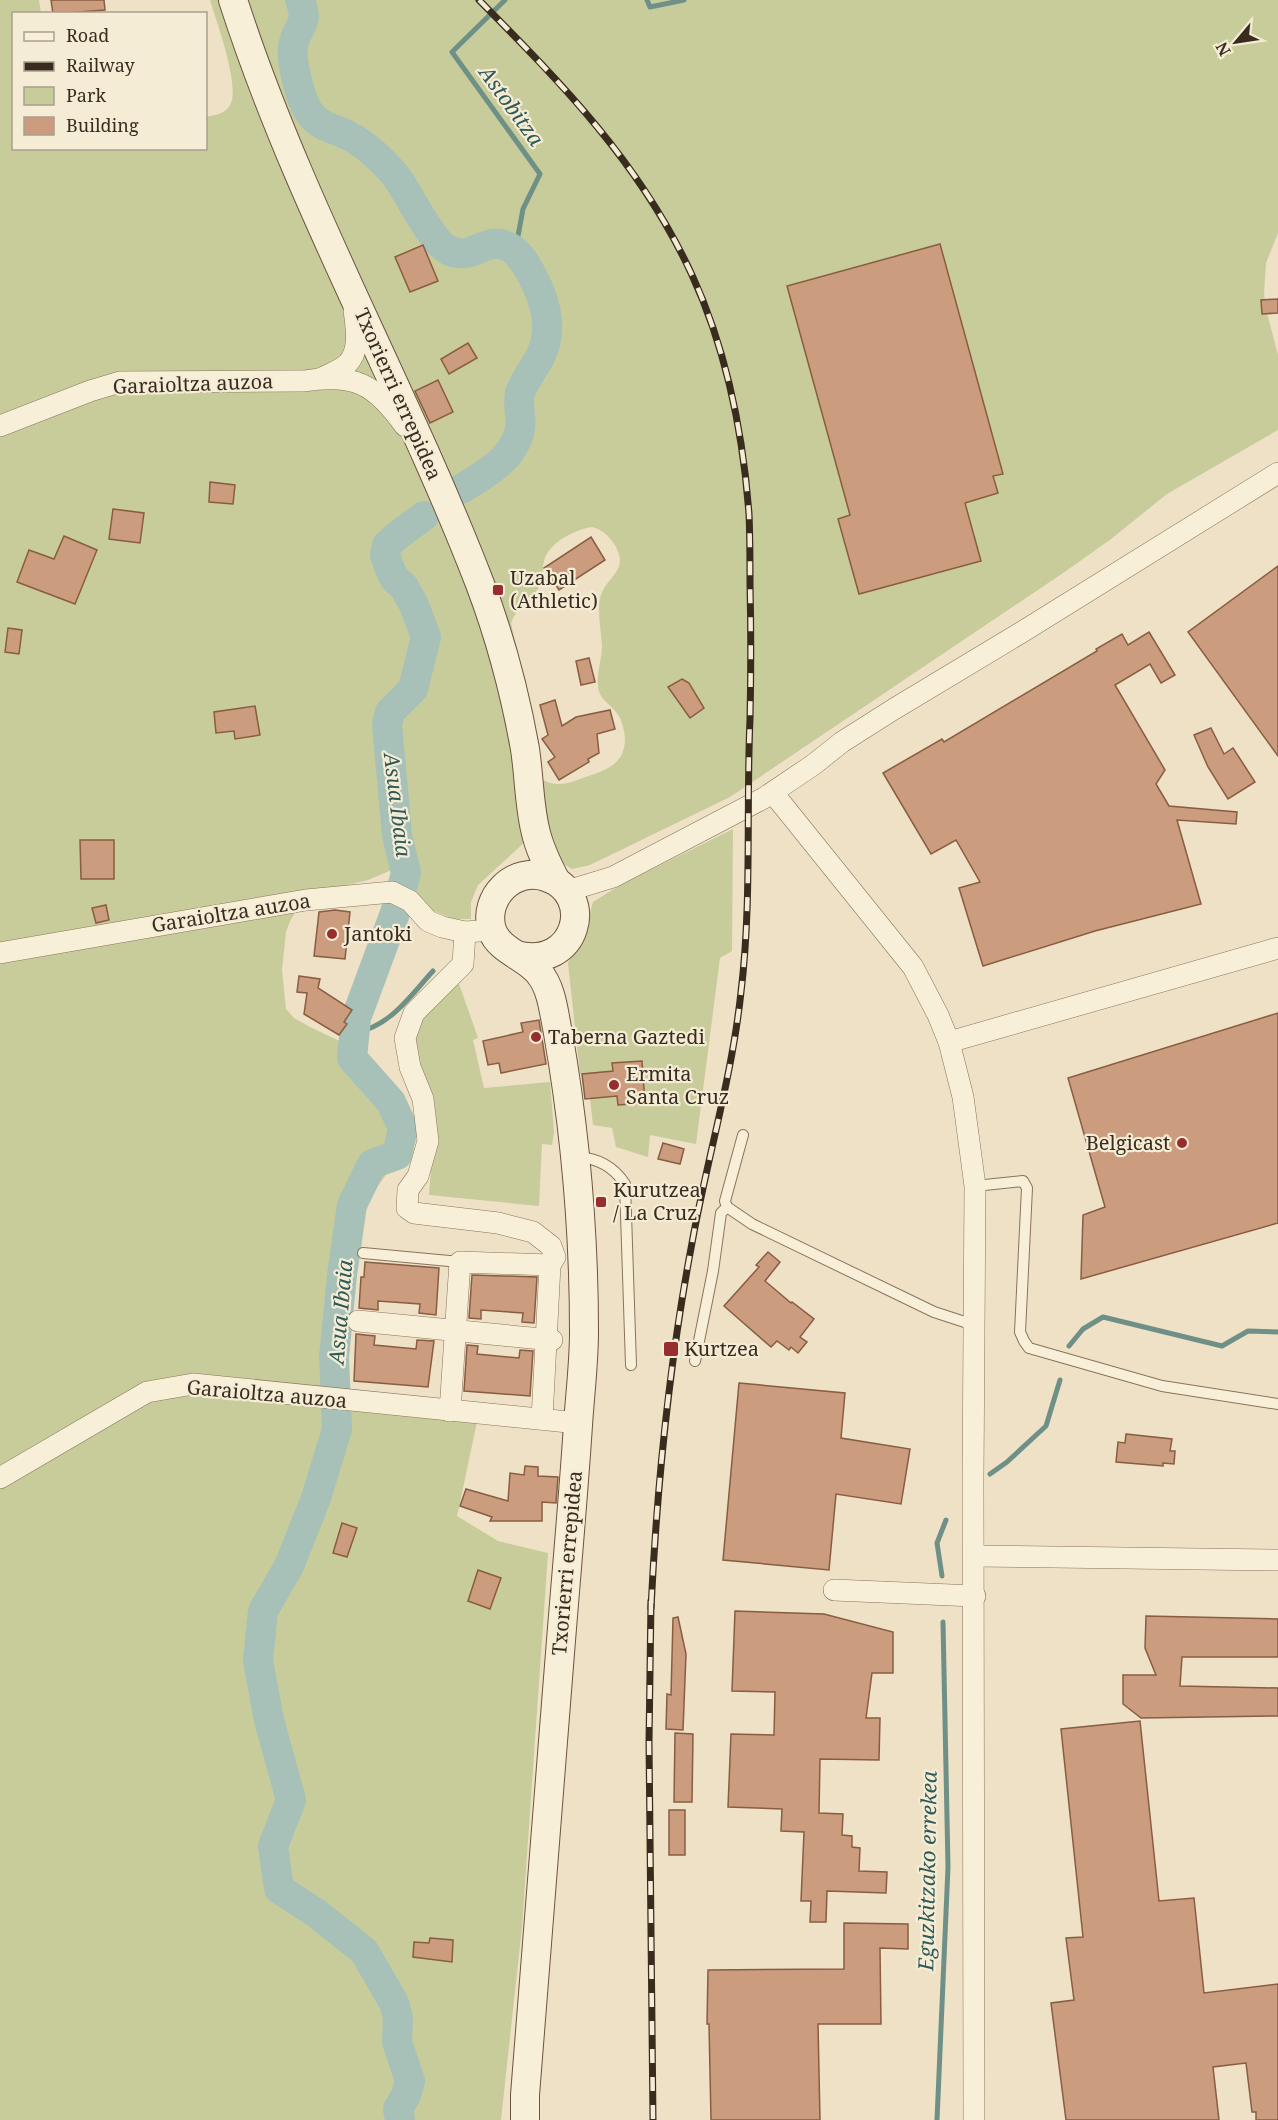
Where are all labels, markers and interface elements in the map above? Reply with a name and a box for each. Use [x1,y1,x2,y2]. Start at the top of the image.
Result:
legend [12,12,207,150]
north arrow [1206,12,1266,72]
text: Road [66,23,109,47]
text: N [1210,38,1236,60]
text: Railway [66,53,136,77]
water label: Astobitza [472,58,551,152]
text: Park [66,83,106,107]
text: Building [66,113,139,137]
street label: Txorierri errepidea [348,304,449,484]
street label: Garaioltza auzoa [112,367,274,400]
place label: Uzabal (Athletic) [510,564,598,614]
marker: Uzabal (Athletic) [491,583,505,597]
water label: Asua Ibaia [377,749,418,860]
street label: Garaioltza auzoa [149,887,312,938]
place label: Jantoki [343,920,413,947]
marker: Jantoki [325,927,339,941]
place label: Taberna Gaztedi [548,1023,705,1050]
marker: Taberna Gaztedi [529,1030,543,1044]
place label: Ermita Santa Cruz [626,1060,729,1110]
marker: Ermita Santa Cruz [607,1078,621,1092]
place label: Belgicast [1086,1129,1170,1156]
marker: Belgicast [1175,1136,1189,1150]
place label: Kurutzea / La Cruz [613,1176,701,1226]
marker: Kurutzea / La Cruz [594,1195,608,1209]
water label: Asua Ibaia [321,1258,359,1367]
place label: Kurtzea [684,1335,759,1362]
marker: Kurtzea [662,1340,680,1358]
street label: Garaioltza auzoa [186,1373,348,1414]
street label: Txorierri errepidea [545,1469,588,1657]
water label: Eguzkitzako errekea [911,1770,943,1972]

